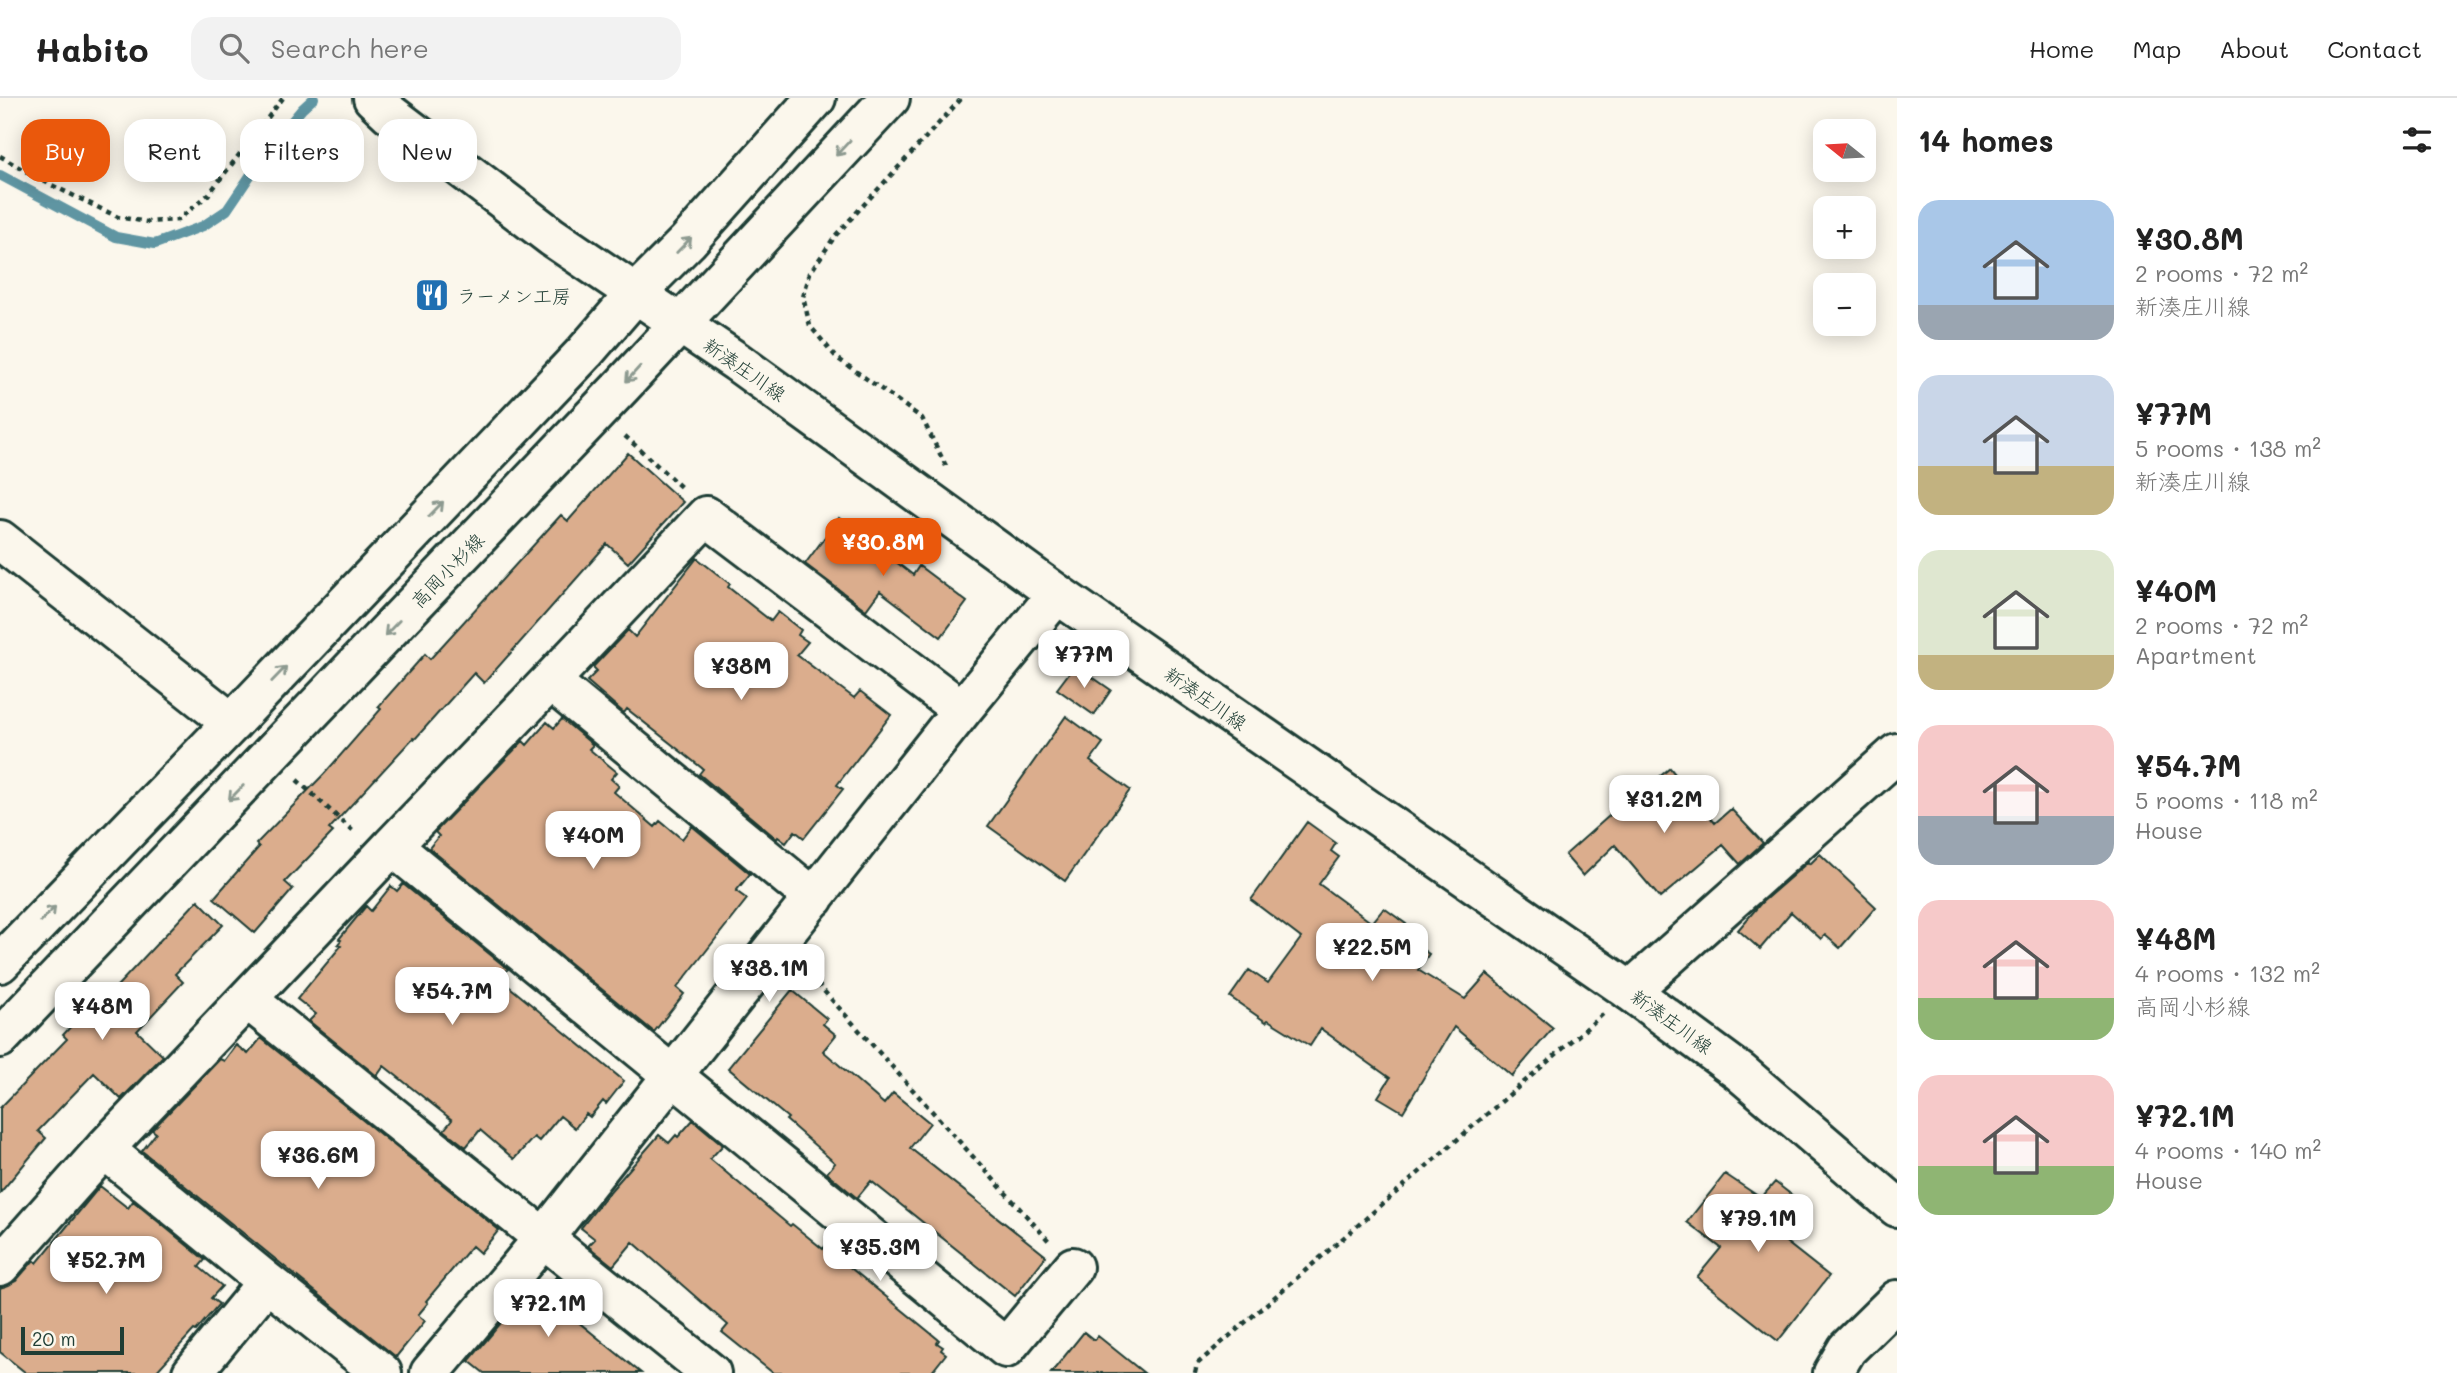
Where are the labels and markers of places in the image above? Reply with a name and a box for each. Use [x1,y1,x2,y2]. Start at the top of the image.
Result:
restaurant icon: ラーメン工房 [413,276,451,314]
place label: ラーメン工房 [457,283,571,308]
pin: ¥30.8M [826,518,940,578]
pin: ¥77M [1043,630,1125,690]
pin: ¥38M [700,642,782,702]
pin: ¥31.2M [1607,776,1721,835]
pin: ¥40M [552,812,634,871]
pin: ¥22.5M [1315,924,1429,983]
pin: ¥38.1M [712,944,826,1004]
pin: ¥54.7M [395,968,509,1027]
pin: ¥48M [61,982,143,1042]
pin: ¥36.6M [261,1132,375,1191]
pin: ¥79.1M [1701,1194,1815,1254]
pin: ¥35.3M [823,1224,937,1283]
pin: ¥52.7M [49,1236,163,1296]
pin: ¥72.1M [491,1280,605,1339]

